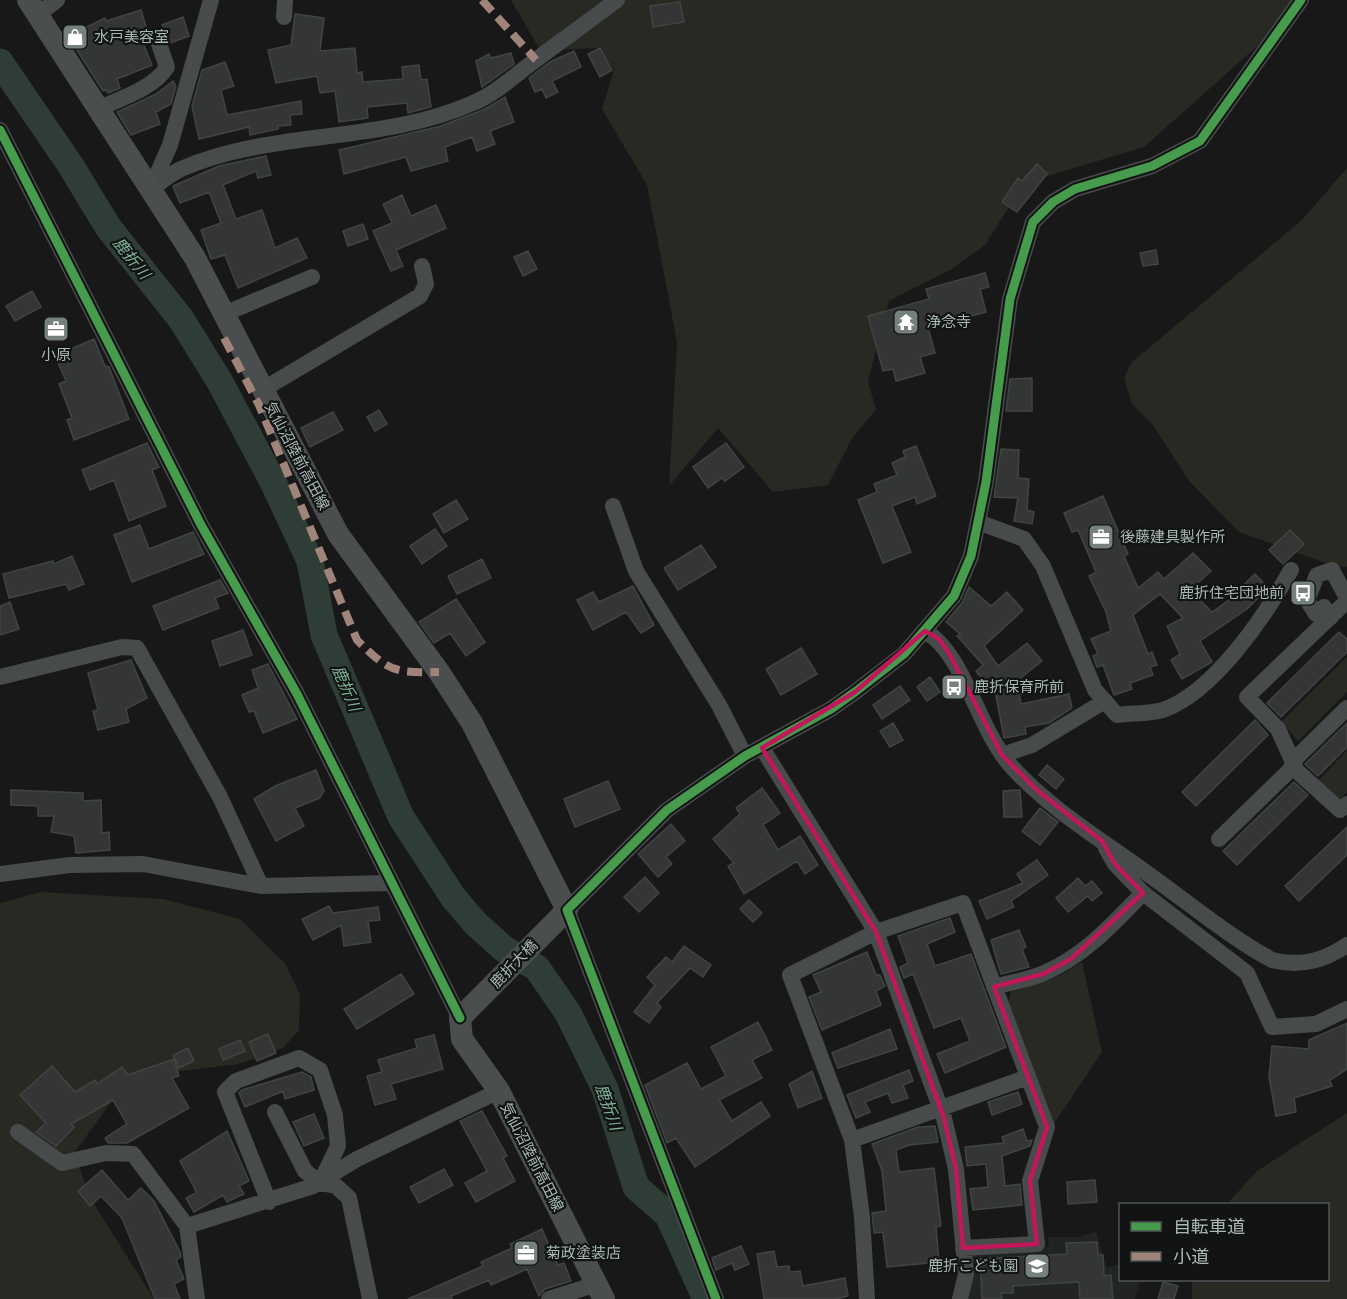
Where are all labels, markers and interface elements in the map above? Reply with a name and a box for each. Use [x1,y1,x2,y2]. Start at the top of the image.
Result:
shop icon: 水戸美容室 [60,22,90,52]
place label: 水戸美容室 [94,26,169,47]
water label: 鹿折川 [108,232,157,285]
temple icon: 浄念寺 [891,307,921,337]
place label: 浄念寺 [926,311,971,332]
office icon: 小原 [41,314,71,344]
place label: 小原 [41,344,71,365]
street label: 気仙沼陸前高田線 [260,398,335,514]
office icon: 後藤建具製作所 [1086,522,1116,552]
place label: 後藤建具製作所 [1120,526,1225,547]
bus stop icon: 鹿折住宅団地前 [1288,578,1318,608]
place label: 鹿折住宅団地前 [1179,582,1284,603]
water label: 鹿折川 [327,662,367,716]
bus stop icon: 鹿折保育所前 [939,672,969,702]
place label: 鹿折保育所前 [974,676,1064,697]
street label: 鹿折大橋 [485,935,542,993]
water label: 鹿折川 [590,1081,628,1135]
street label: 気仙沼陸前高田線 [496,1099,569,1215]
legend [1119,1203,1329,1281]
text: 自転車道 [1173,1214,1245,1238]
office icon: 菊政塗装店 [511,1238,541,1268]
place label: 菊政塗装店 [546,1242,621,1263]
text: 小道 [1173,1244,1209,1268]
school or university icon: 鹿折こども園 [1022,1251,1052,1281]
place label: 鹿折こども園 [928,1255,1018,1276]

